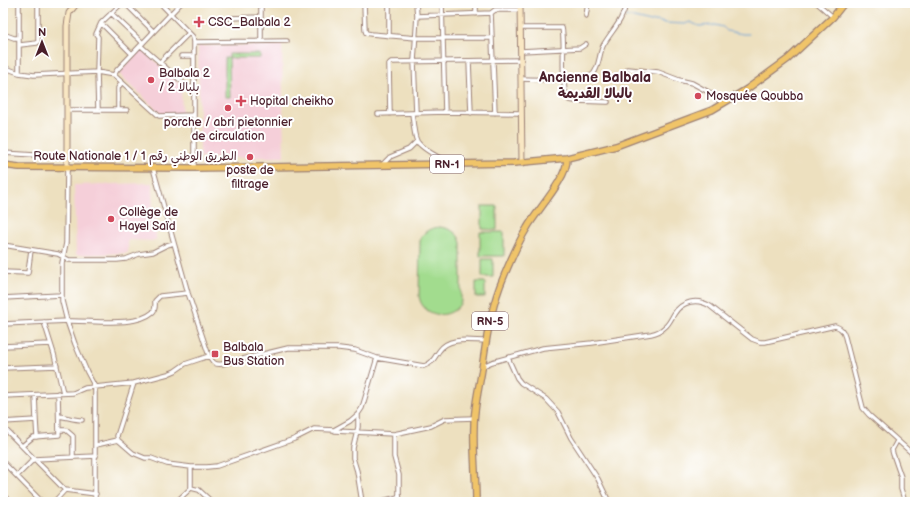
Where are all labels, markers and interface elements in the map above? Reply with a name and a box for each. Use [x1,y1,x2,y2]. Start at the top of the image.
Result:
place label: CSC_Balbala 2 [208,15,291,30]
marker: CSC_Balbala 2 [193,16,205,28]
north arrow [22,22,62,62]
text: N [38,26,46,39]
place label: Balbala 2 / بلبالا 2 [159,66,210,95]
district label: Ancienne Balbala بالبالا القديمة [538,69,651,102]
marker: Balbala 2 / بلبالا 2 [146,75,156,85]
place label: Mosquée Qoubba [706,89,804,104]
marker: Mosquée Qoubba [693,91,703,101]
place label: Hopital cheikho [250,94,334,109]
marker: Hopital cheikho [235,95,247,107]
marker: porche / abri pietonnier de circulation [223,103,233,113]
place label: porche / abri pietonnier de circulation [164,115,293,144]
street label: Route Nationale 1 / الطريق الوطني رقم 1 [33,149,237,167]
marker: poste de filtrage [245,152,255,162]
road number: RN-1 [430,155,464,173]
place label: poste de filtrage [226,163,274,192]
place label: Collège de Hayel Saïd [119,205,178,234]
marker: Collège de Hayel Saïd [106,214,116,224]
road number: RN-5 [472,312,508,330]
place label: Balbala Bus Station [223,340,285,369]
marker: Balbala Bus Station [210,349,220,359]

